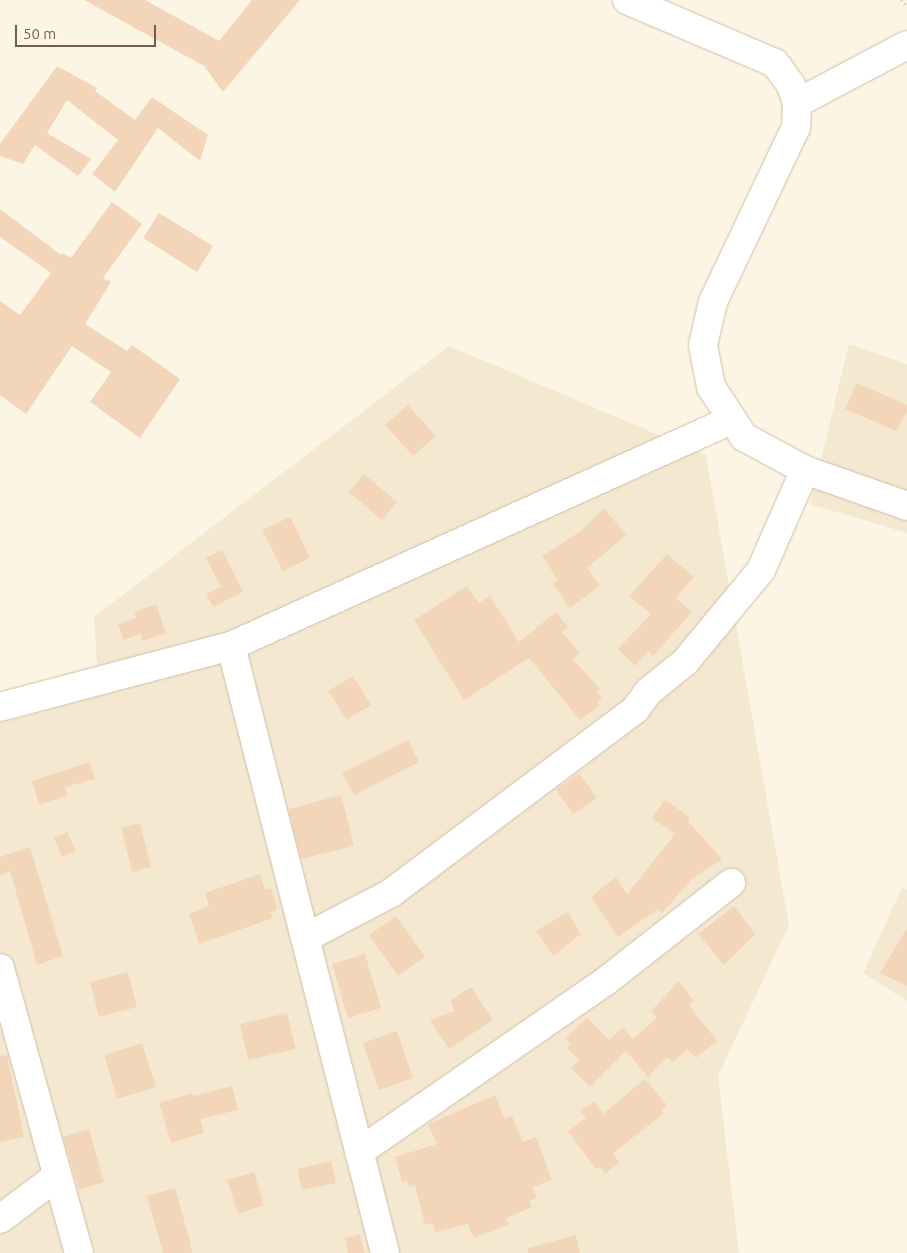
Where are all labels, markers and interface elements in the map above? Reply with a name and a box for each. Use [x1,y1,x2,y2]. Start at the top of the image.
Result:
scale bar [18,15,159,47]
text: 50 m [23,25,56,42]

